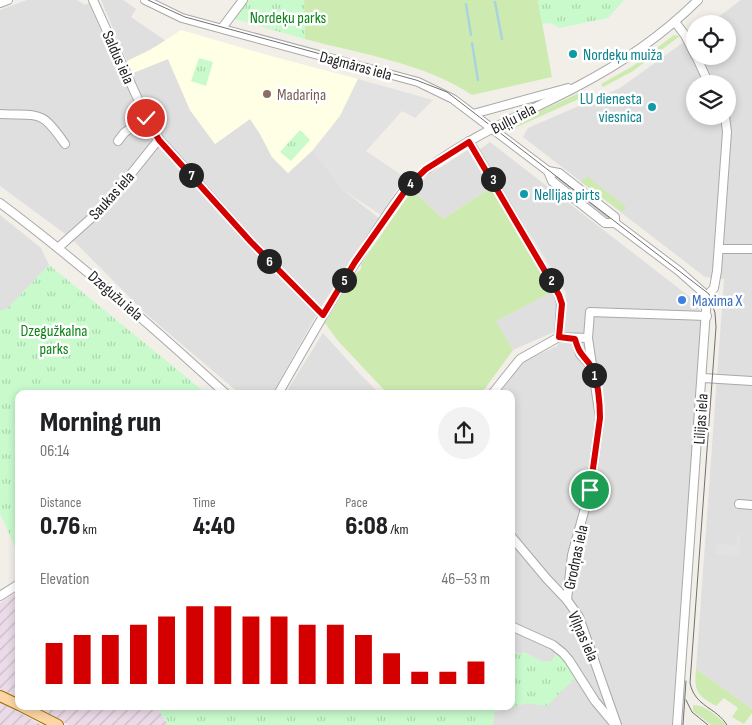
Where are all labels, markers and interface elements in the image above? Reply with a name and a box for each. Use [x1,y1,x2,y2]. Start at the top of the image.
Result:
park label: Nordeķu parks [250,9,327,28]
map controls [686,15,736,125]
button: locate [686,15,736,65]
street label: Saldus iela [98,28,138,87]
place label: Nordeķu muiža [583,46,662,65]
street label: Dagmāras iela [317,48,394,85]
marker: Nordeķu muiža [567,48,579,60]
button: layers [686,75,736,125]
place label: Madariņa [277,86,326,105]
marker: Madariņa [261,88,273,100]
place label: LU dienesta viesnica [580,90,642,127]
pin [125,97,167,139]
street label: Buļļu iela [488,100,539,139]
marker: LU dienesta viesnica [646,101,658,113]
icon: check [132,104,160,132]
pin: 7 [178,162,204,188]
pin: 3 [480,166,506,192]
text: 7 [188,167,195,184]
street label: Saukas iela [85,168,139,224]
pin: 4 [398,170,422,196]
text: 3 [490,171,497,188]
text: 4 [407,175,414,192]
place label: Nellijas pirts [534,186,600,205]
marker: Nellijas pirts [518,188,530,200]
pin: 6 [256,248,282,274]
text: 6 [266,253,273,270]
street label: Dzegužu iela [84,267,146,325]
pin: 5 [332,268,356,292]
pin: 2 [538,268,564,292]
text: 5 [341,272,348,289]
text: 2 [548,272,555,289]
place label: Maxima X [692,292,743,311]
marker: Maxima X [676,294,688,306]
park label: Dzegužkalna parks [21,322,87,359]
pin: 1 [582,362,606,388]
text: 1 [592,367,597,384]
street label: Lilijas iela [690,393,713,445]
text: Morning run [40,406,161,439]
button: share [438,407,490,459]
text: 06:14 [40,442,69,461]
pin [569,469,611,511]
icon: arrive [576,476,604,504]
text: Distance [40,494,81,511]
text: Time [193,494,216,511]
text: Pace [345,494,368,511]
text: 0.76 [40,511,80,542]
text: 4:40 [193,511,235,542]
text: 6:08 [345,511,388,542]
text: km [80,521,97,538]
text: /km [388,521,408,538]
street label: Grodņas iela [560,523,593,591]
text: Elevation [40,570,89,589]
text: 46–53 m [441,570,490,589]
street label: Viļņas iela [563,609,602,665]

